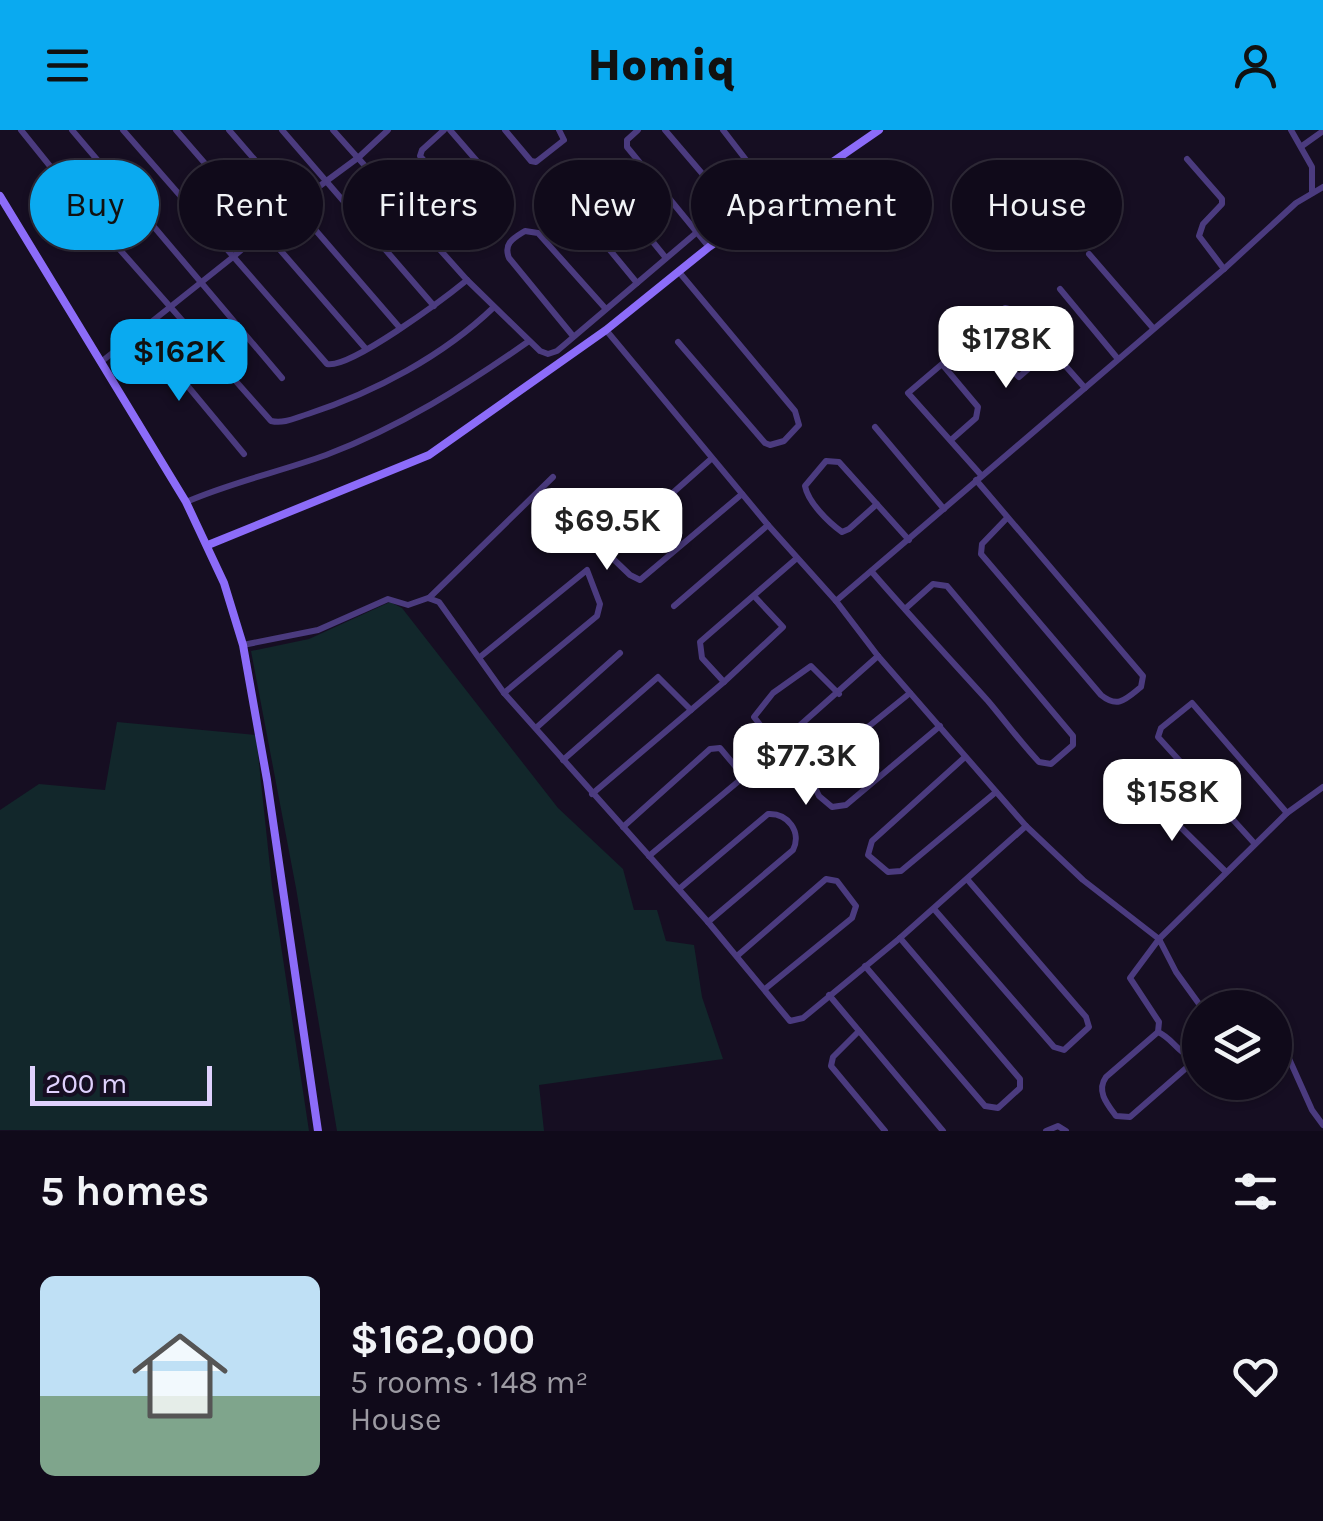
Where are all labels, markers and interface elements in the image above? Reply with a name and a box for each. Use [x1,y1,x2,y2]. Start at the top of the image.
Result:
icon: menu [40,38,95,93]
icon: person [1228,38,1283,93]
text: Homiq [587,39,736,91]
chip: Buy [30,160,159,250]
chip: Rent [179,160,323,250]
chip: Filters [343,160,514,250]
chip: New [534,160,671,250]
chip: Apartment [691,160,932,250]
chip: House [952,160,1122,250]
pin: $178K [936,306,1076,391]
pin: $162K [109,319,249,404]
text: $178K [961,320,1052,357]
text: $162K [132,333,226,370]
pin: $69.5K [526,488,688,573]
text: $69.5K [553,502,661,539]
pin: $77.3K [725,723,887,808]
text: $77.3K [755,737,857,774]
pin: $158K [1102,759,1242,844]
text: $158K [1125,773,1219,810]
map controls [1182,990,1292,1100]
button: layers [1182,990,1292,1100]
scale bar [30,1061,212,1106]
text: 200 m [45,1067,127,1100]
icon: filters [1228,1164,1283,1219]
text: 5 homes [40,1166,209,1216]
text: $162,000 [350,1314,535,1364]
icon: home [120,1316,240,1436]
icon: heart [1228,1349,1283,1404]
text: 5 rooms · 148 m² [350,1364,588,1401]
text: House [350,1401,442,1438]

